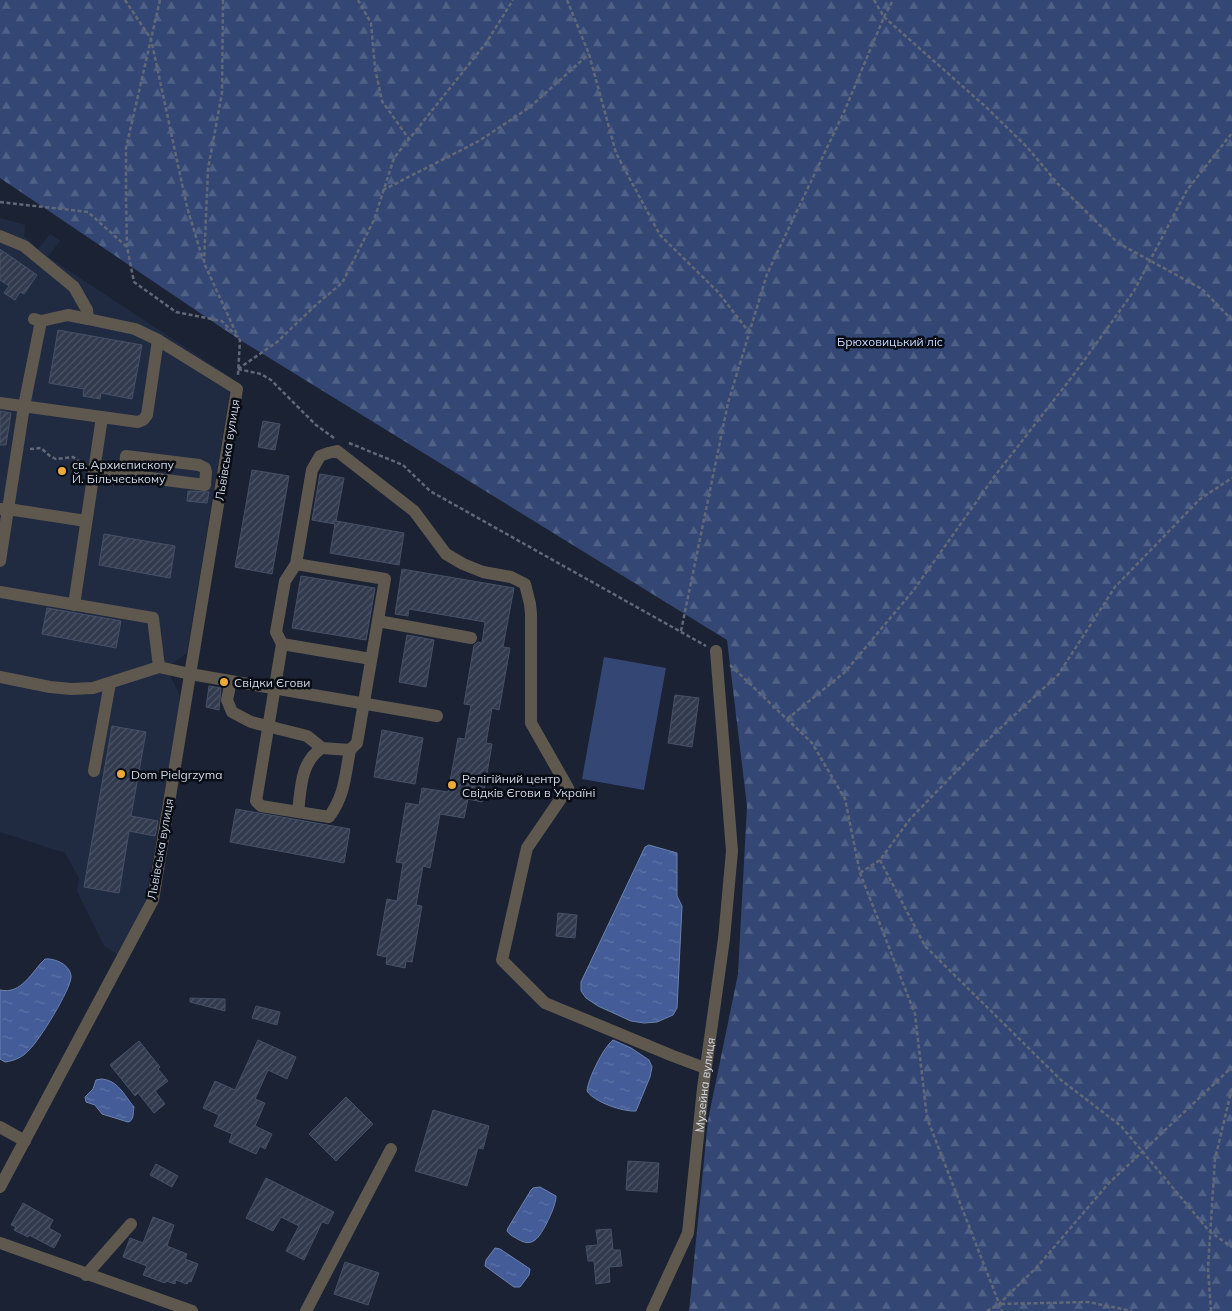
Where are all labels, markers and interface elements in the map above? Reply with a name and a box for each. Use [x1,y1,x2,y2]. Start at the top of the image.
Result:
park label: Брюховицький ліс [837,334,943,349]
street label: Львівська вулиця [212,398,242,502]
place label: св. Архиєпископу Й. Більчеському [72,457,175,486]
marker: св. Архиєпископу Й. Більчеському [56,465,68,477]
place label: Свідки Єгови [234,675,310,690]
marker: Свідки Єгови [218,676,230,688]
place label: Dom Pielgrzyma [131,767,222,782]
marker: Dom Pielgrzyma [115,768,127,780]
place label: Релігійний центр Свідків Єгови в Україні [462,771,595,800]
marker: Релігійний центр Свідків Єгови в Україні [446,779,458,791]
street label: Львівська вулиця [144,797,176,901]
street label: Музейна вулиця [691,1036,718,1133]

